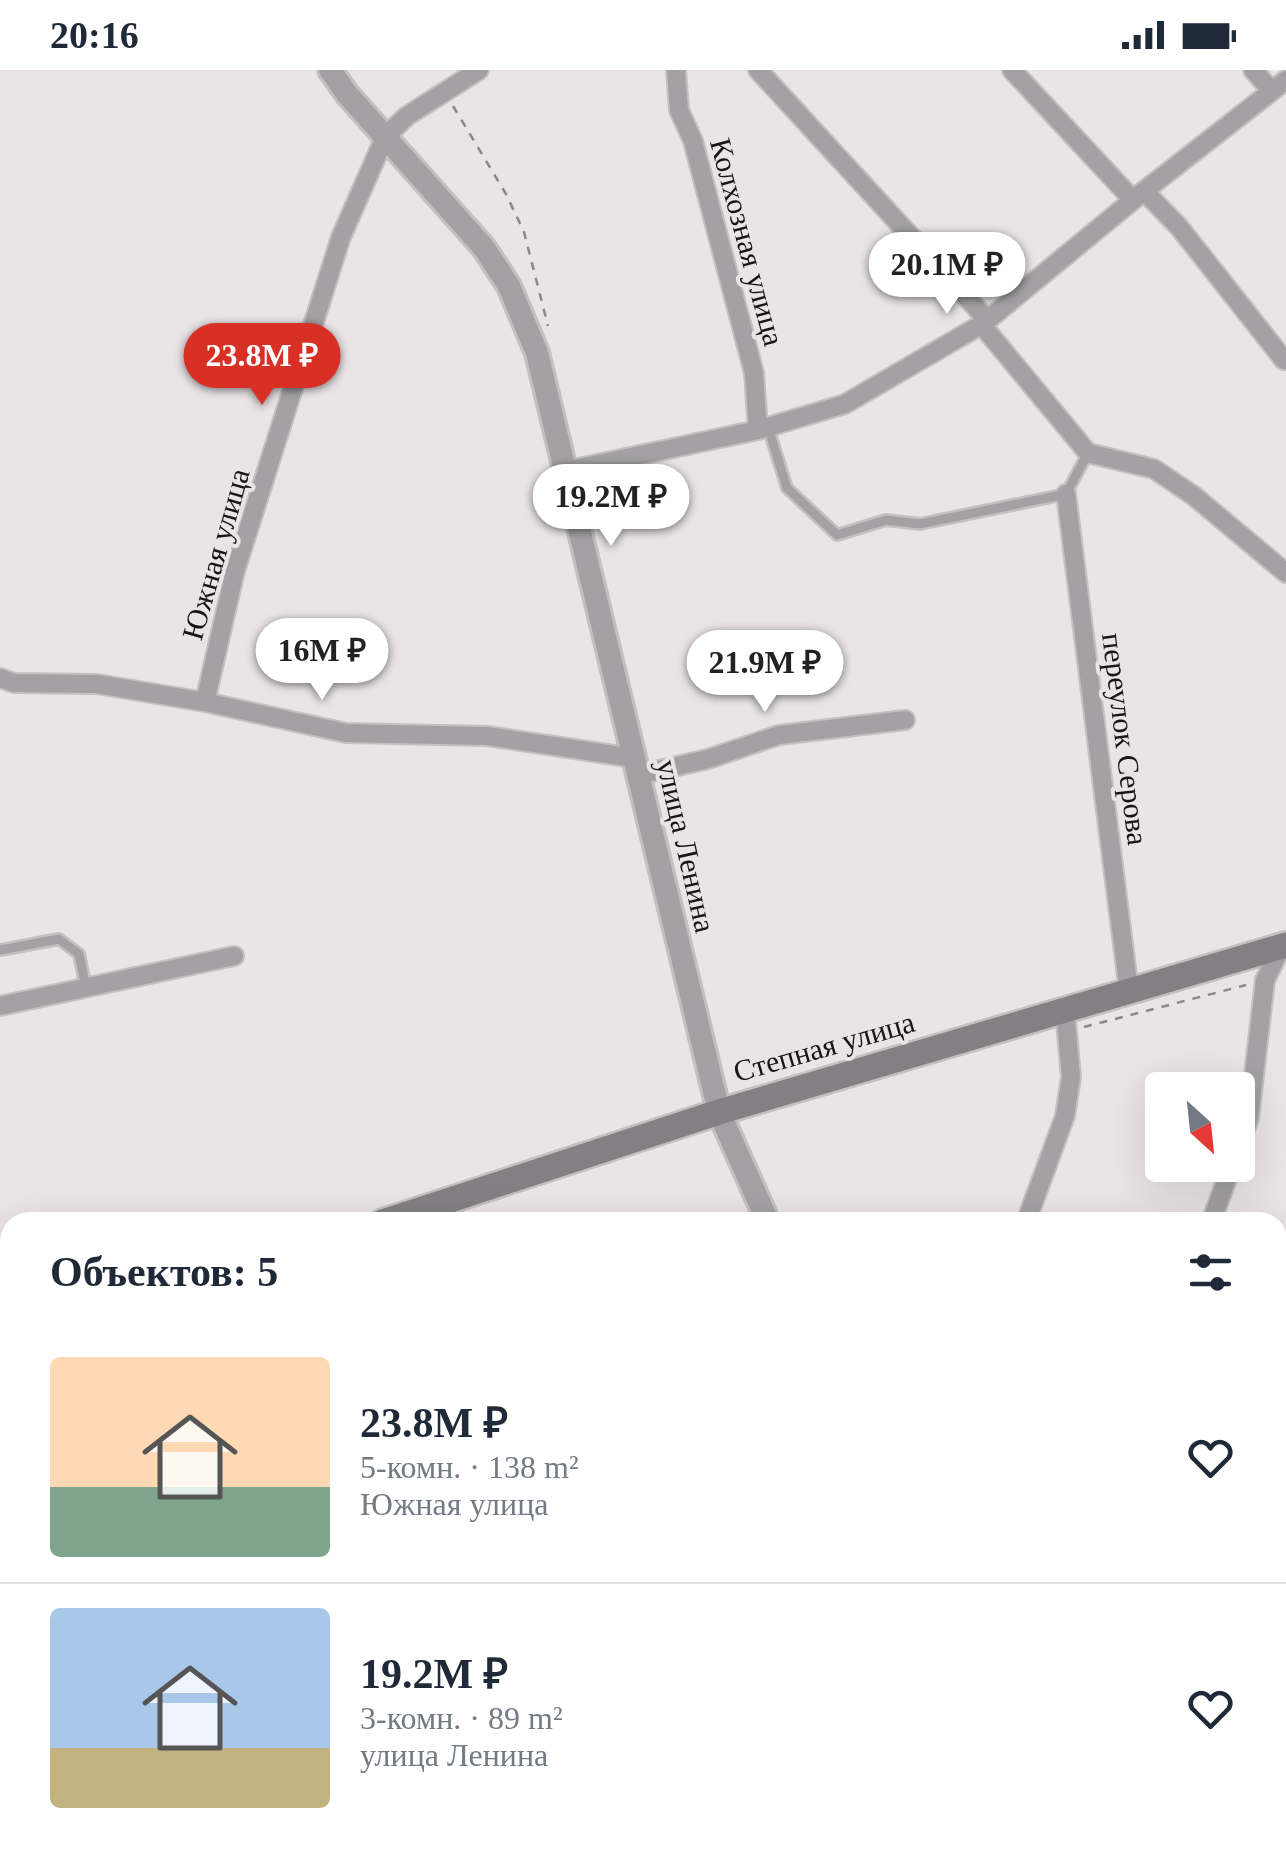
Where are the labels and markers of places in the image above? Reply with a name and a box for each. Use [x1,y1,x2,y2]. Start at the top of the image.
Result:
pin: 20.1M ₽ [855,232,1039,317]
pin: 23.8M ₽ [170,323,354,408]
pin: 19.2M ₽ [519,464,703,549]
pin: 16M ₽ [252,618,392,703]
pin: 21.9M ₽ [673,630,857,715]

